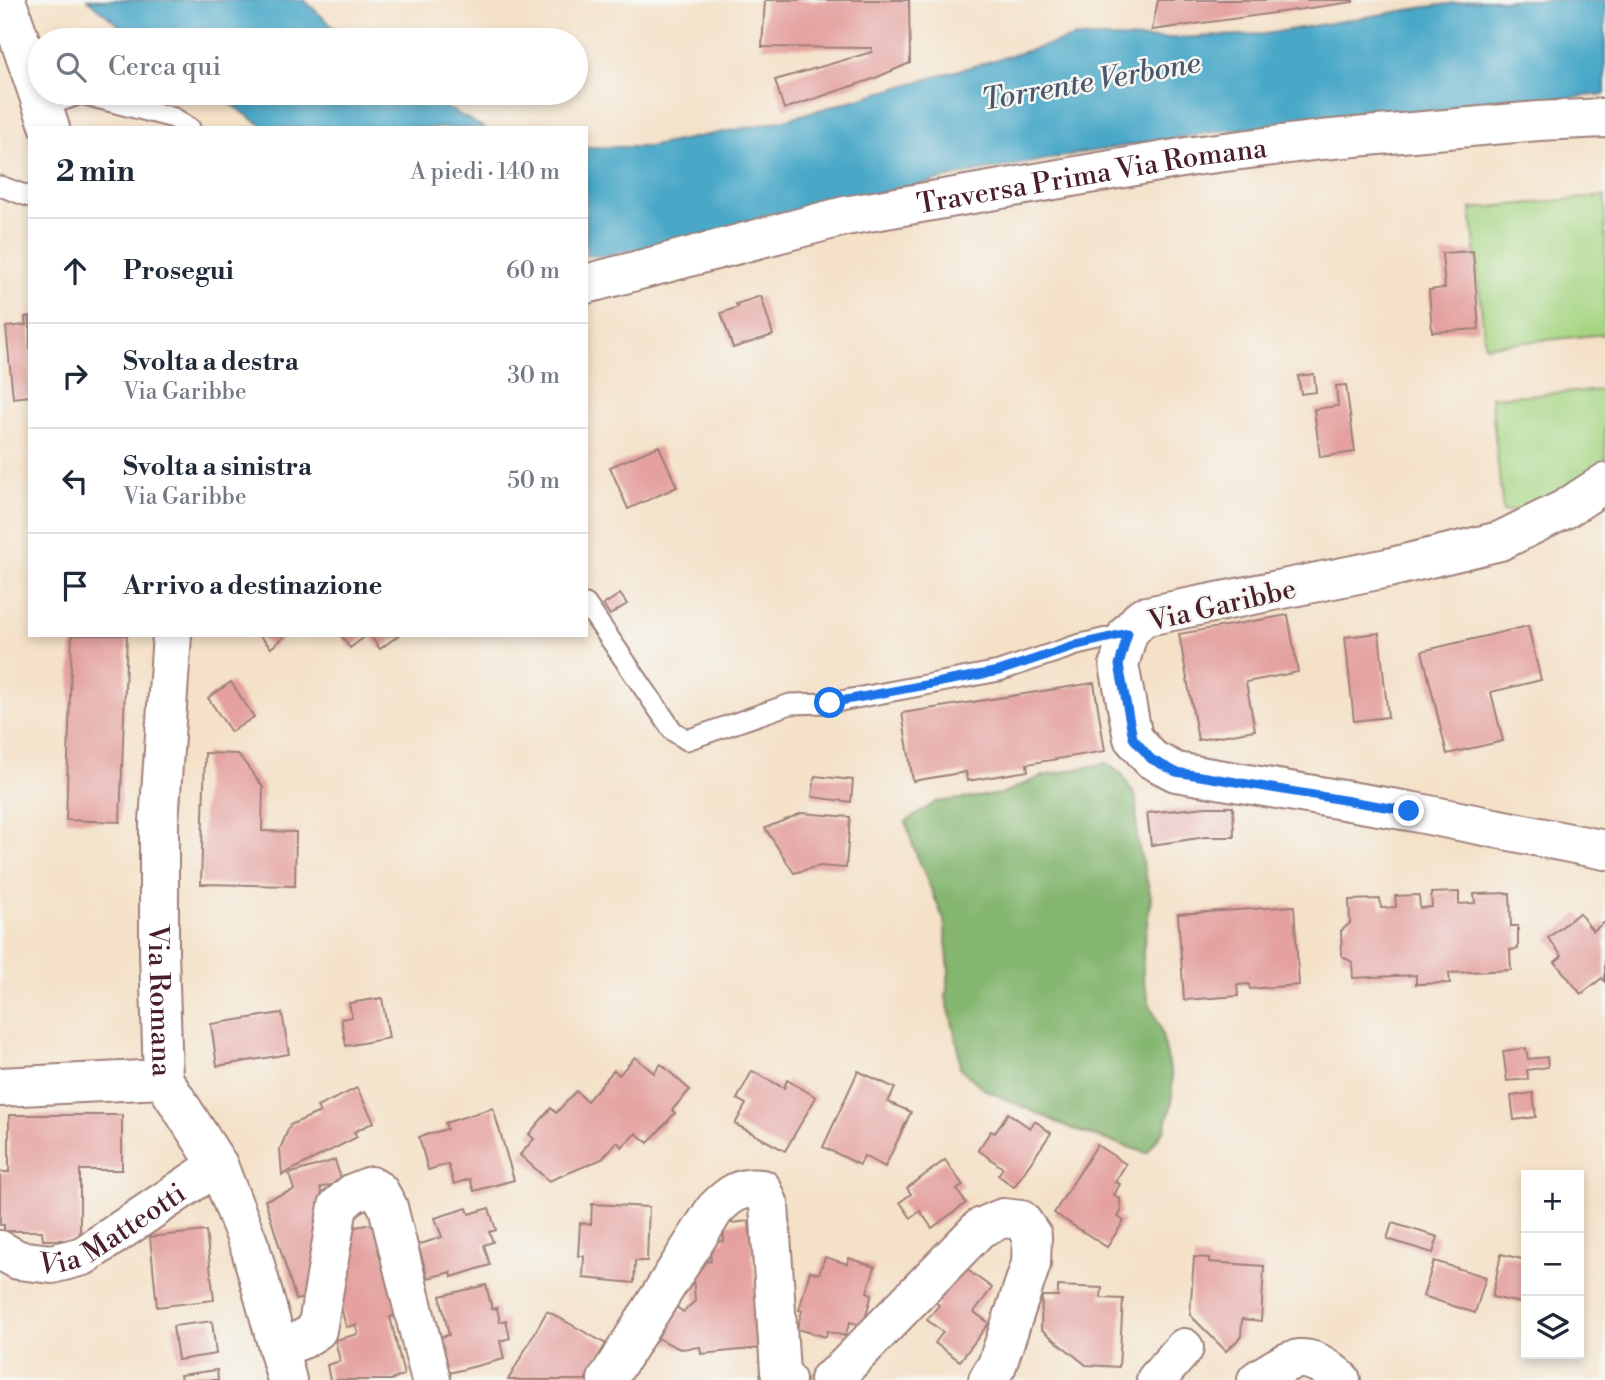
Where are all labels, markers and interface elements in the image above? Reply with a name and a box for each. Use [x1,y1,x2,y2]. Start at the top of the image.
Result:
search box [28,28,588,105]
water label: Torrente Verbone [979,44,1204,120]
icon: search [52,48,90,86]
text: Cerca qui [108,51,221,83]
street label: Traversa Prima Via Romana [914,131,1270,222]
text: 2 min [56,153,135,191]
text: A piedi · 140 m [410,158,560,186]
icon: ahead [56,252,94,290]
text: Prosegui [123,255,234,287]
text: 60 m [506,257,560,285]
text: Svolta a destra [123,346,299,378]
icon: right [56,357,94,395]
text: 30 m [507,362,560,390]
text: Via Garibbe [123,378,247,406]
text: Svolta a sinistra [123,451,312,483]
icon: left [56,462,94,500]
text: 50 m [507,467,560,495]
text: Via Garibbe [123,483,247,511]
icon: arrive [56,567,94,605]
text: Arrivo a destinazione [123,570,382,602]
street label: Via Garibbe [1144,571,1300,640]
route start [814,687,845,718]
route end [1393,795,1424,826]
street label: Via Romana [140,924,179,1078]
map controls [1521,1170,1584,1359]
button: + [1521,1170,1584,1233]
street label: Via Matteotti [36,1176,193,1284]
button: − [1521,1233,1584,1296]
button: layers [1521,1296,1584,1359]

